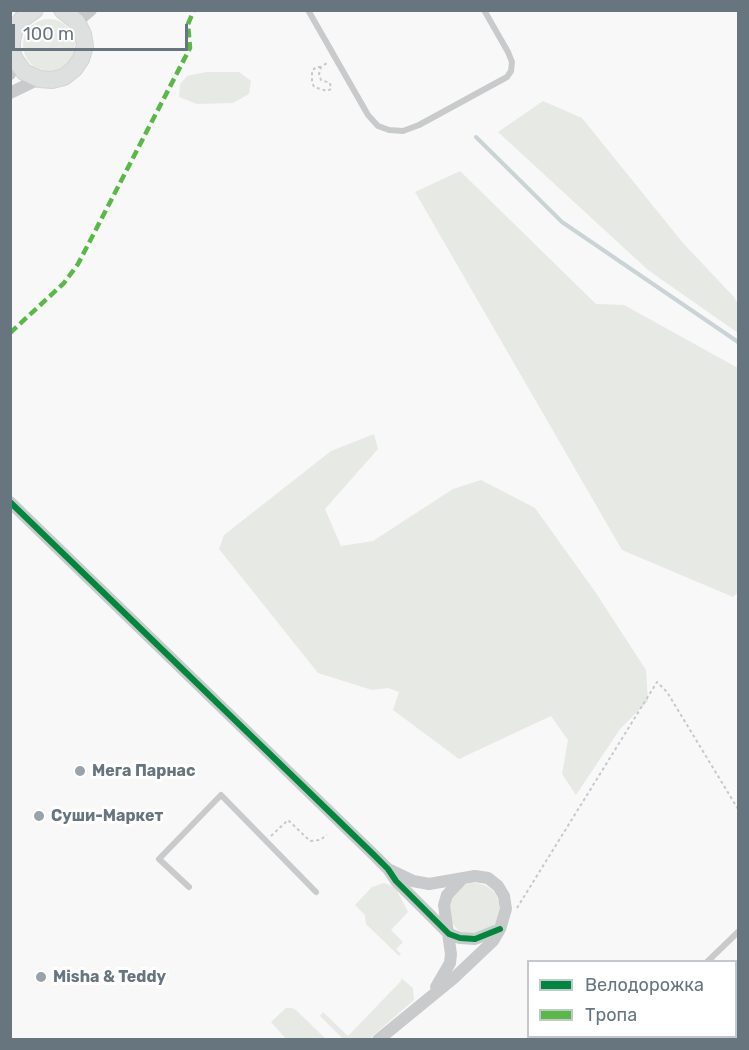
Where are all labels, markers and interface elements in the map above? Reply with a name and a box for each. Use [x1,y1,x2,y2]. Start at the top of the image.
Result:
scale bar [15,12,190,50]
text: 100 m [23,23,74,45]
place label: Мега Парнас [92,761,195,781]
marker: Мега Парнас [73,764,87,778]
place label: Суши-Маркет [51,806,163,826]
marker: Суши-Маркет [32,809,46,823]
legend [527,960,737,1038]
place label: Misha & Teddy [53,967,166,987]
marker: Misha & Teddy [34,970,48,984]
text: Велодорожка [585,974,704,996]
text: Тропа [585,1004,637,1026]

